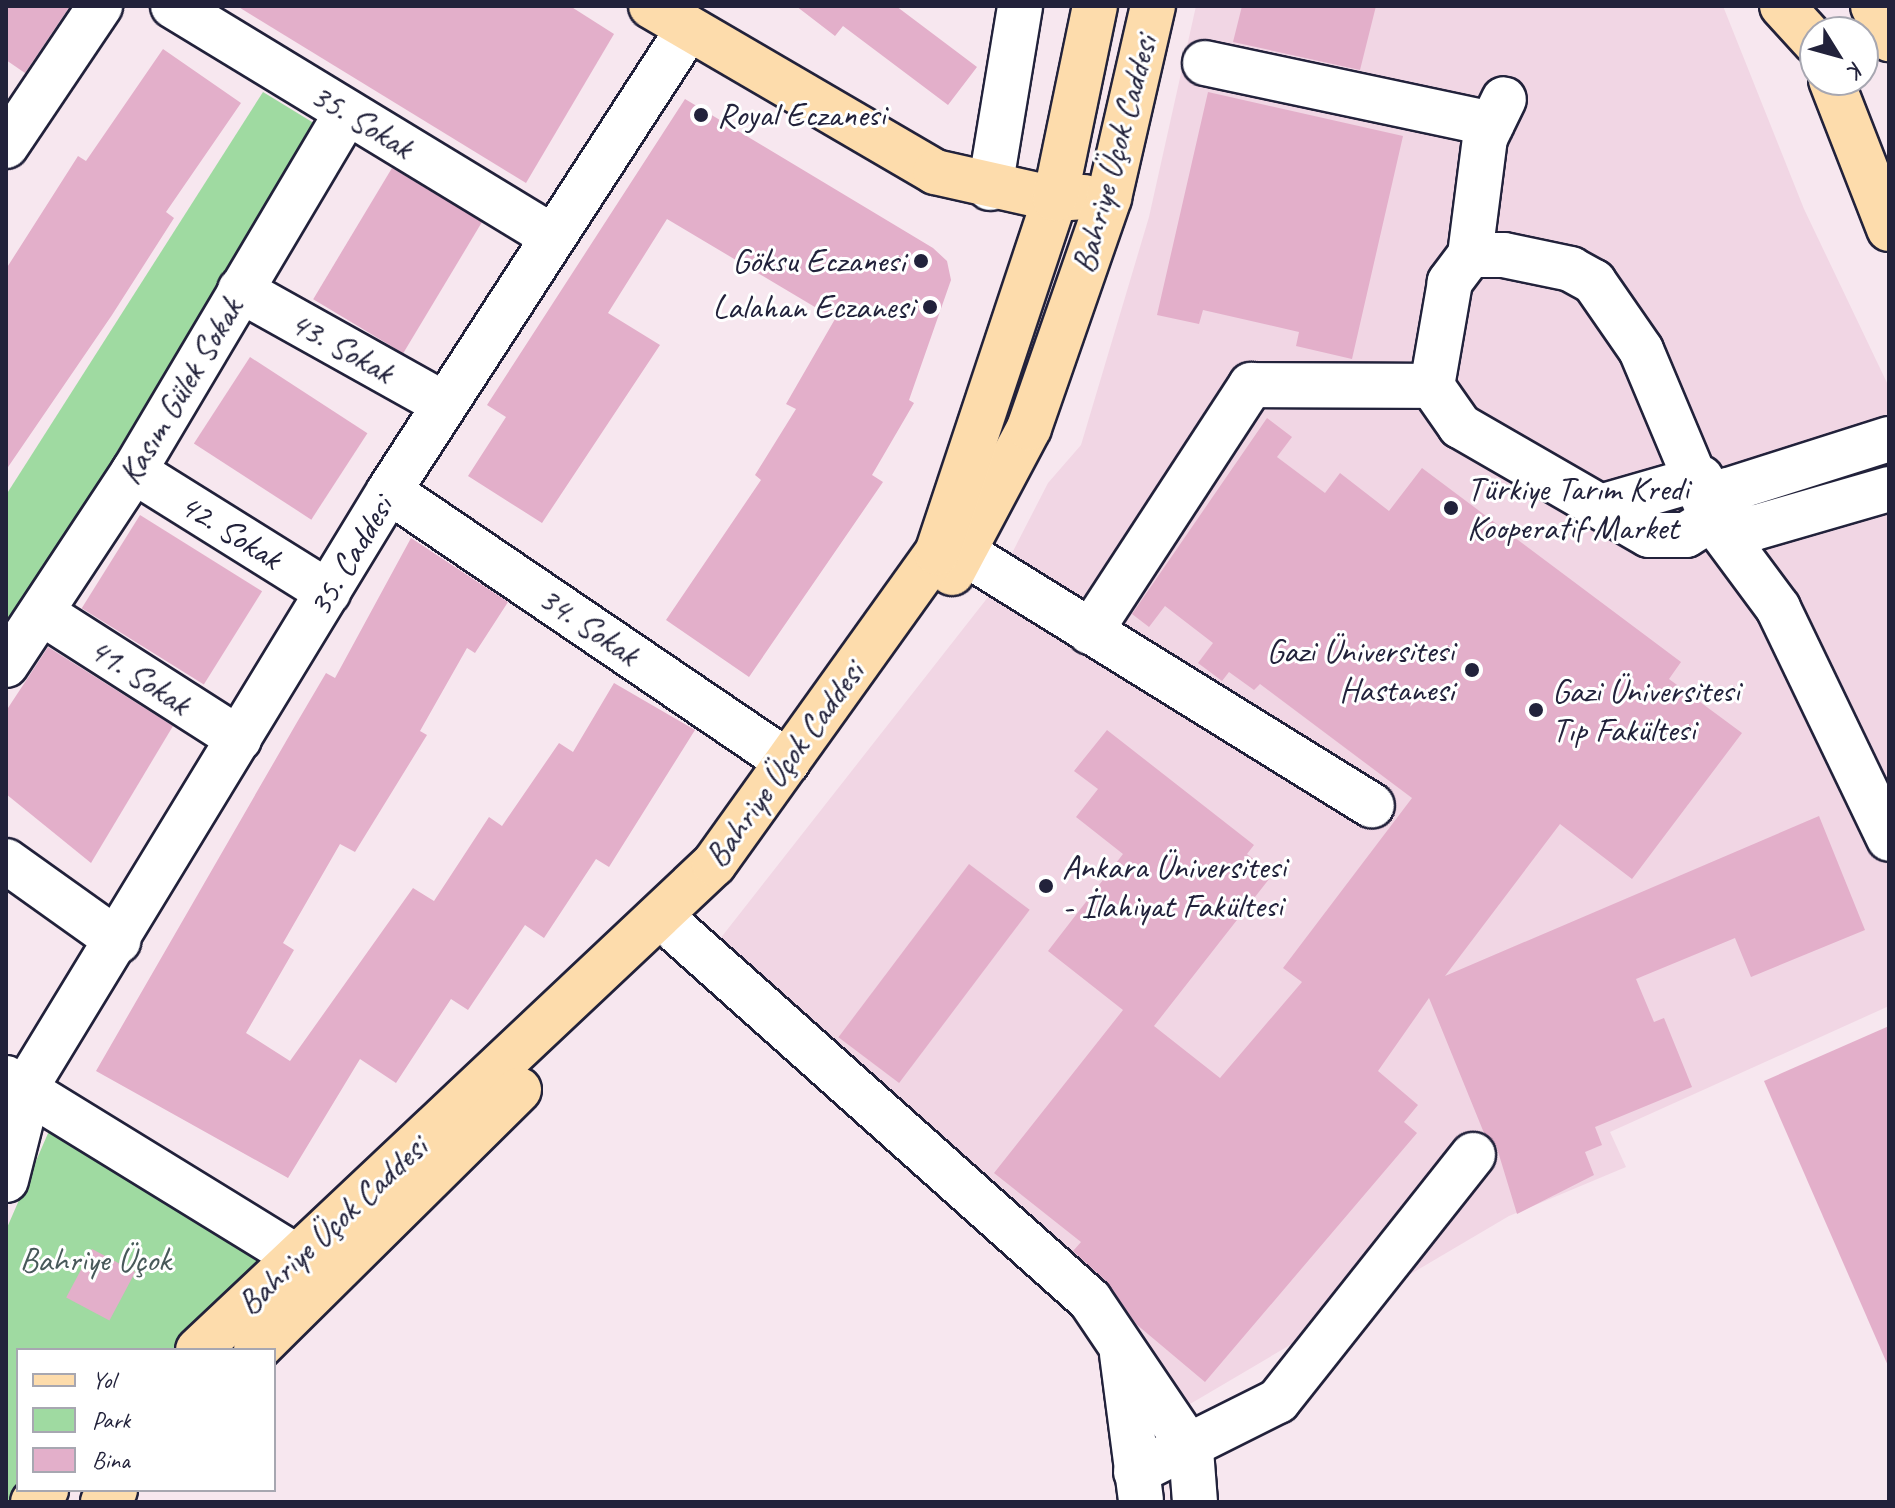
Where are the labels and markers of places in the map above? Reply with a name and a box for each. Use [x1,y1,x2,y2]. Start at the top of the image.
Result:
place label: Royal Eczanesi [717,95,886,135]
marker: Royal Eczanesi [692,106,710,124]
place label: Göksu Eczanesi [732,241,905,281]
marker: Göksu Eczanesi [912,252,930,270]
place label: Lalahan Eczanesi [712,287,914,327]
marker: Lalahan Eczanesi [921,298,939,316]
place label: Türkiye Tarım Kredi Kooperatif Market [1467,468,1690,548]
marker: Türkiye Tarım Kredi Kooperatif Market [1442,499,1460,517]
place label: Gazi Üniversitesi Hastanesi [1266,630,1454,710]
marker: Gazi Üniversitesi Hastanesi [1461,659,1483,681]
place label: Gazi Üniversitesi Tıp Fakültesi [1552,670,1740,750]
marker: Gazi Üniversitesi Tıp Fakültesi [1527,701,1545,719]
place label: Ankara Üniversitesi - İlahiyat Fakültesi [1062,846,1286,926]
marker: Ankara Üniversitesi - İlahiyat Fakültesi [1037,877,1055,895]

